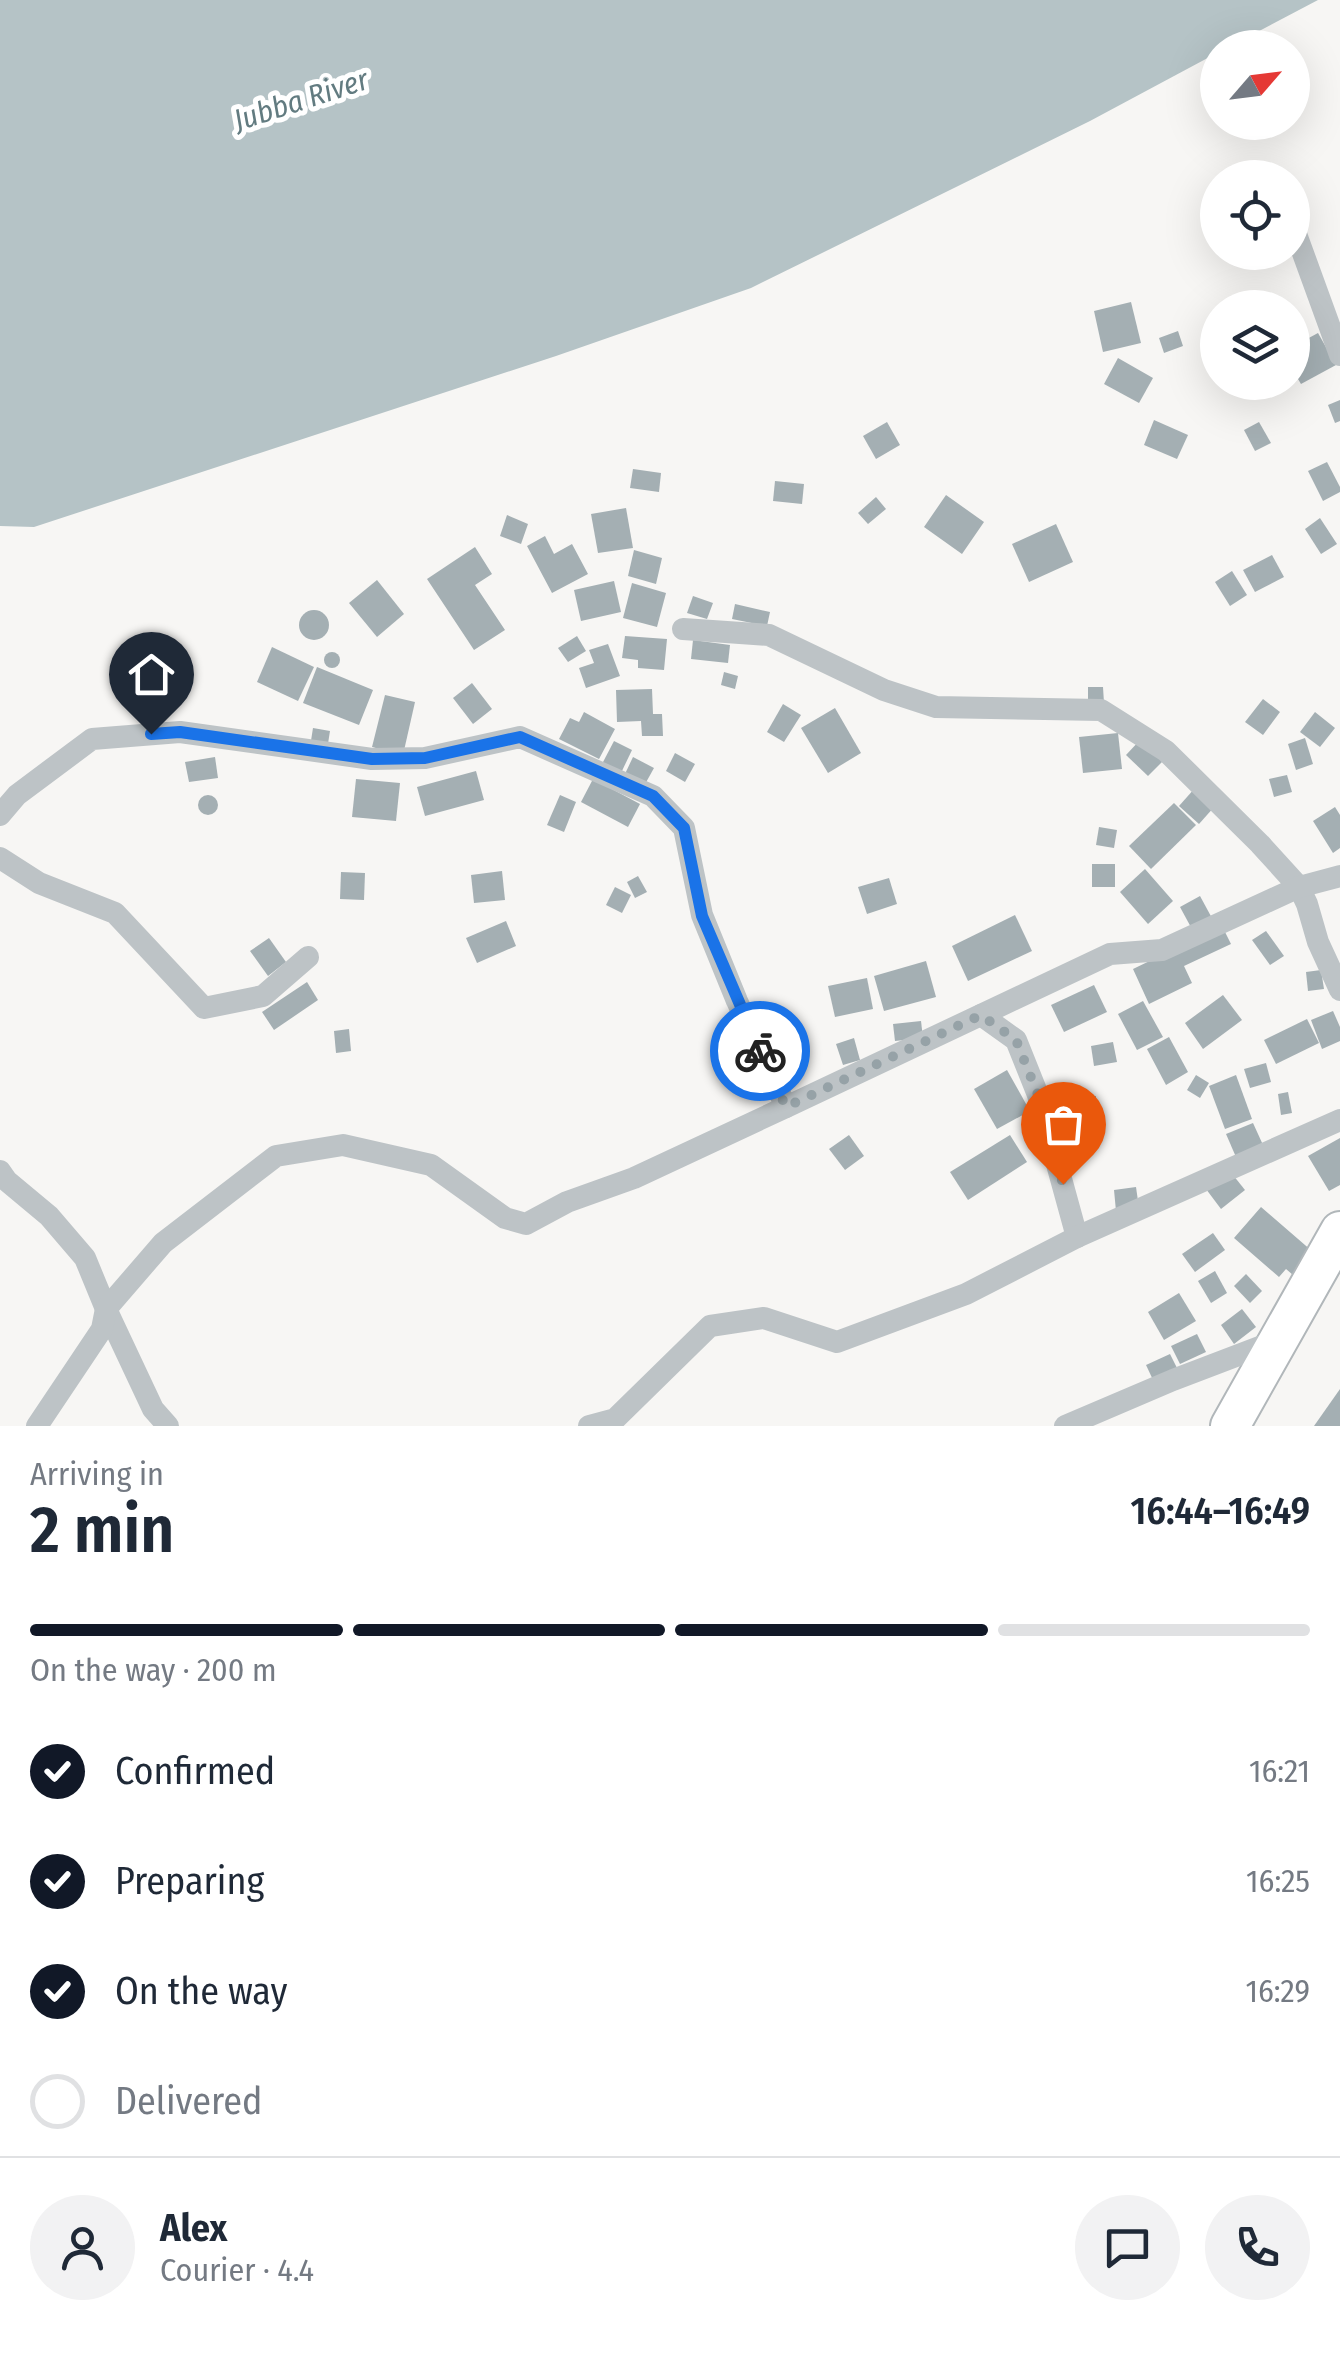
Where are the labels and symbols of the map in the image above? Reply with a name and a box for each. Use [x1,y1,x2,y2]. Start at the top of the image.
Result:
north arrow [1200,30,1310,140]
water label: Jubba River [227,61,374,139]
pin [109,632,194,735]
courier [710,1001,810,1101]
pin [1021,1082,1106,1185]

